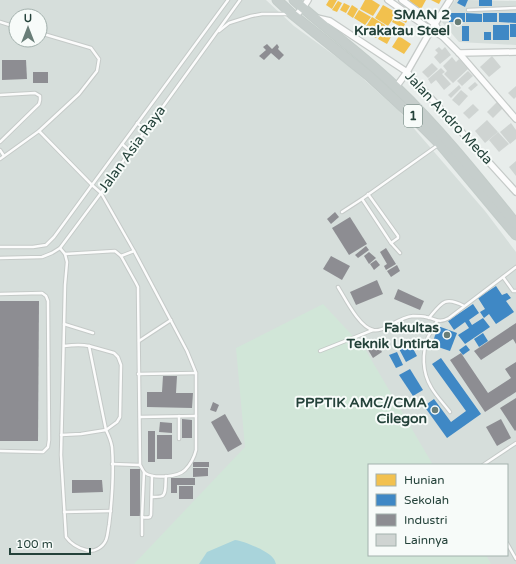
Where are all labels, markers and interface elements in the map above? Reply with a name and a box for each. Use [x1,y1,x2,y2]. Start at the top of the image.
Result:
place label: SMAN 2 Krakatau Steel [354,6,450,39]
north arrow [8,8,48,48]
text: U [24,12,32,25]
marker: SMAN 2 Krakatau Steel [453,17,463,27]
street label: Jalan Andro Meda [402,68,496,168]
street label: Jalan Asia Raya [95,102,169,196]
road number: 1 [404,105,422,127]
place label: Fakultas Teknik Untirta [345,319,439,352]
marker: Fakultas Teknik Untirta [442,330,452,340]
place label: PPPTIK AMC//CMA Cilegon [296,394,428,427]
marker: PPPTIK AMC//CMA Cilegon [430,405,440,415]
legend [368,464,508,556]
text: Hunian [404,473,445,487]
text: Sekolah [404,493,449,507]
text: Industri [404,513,447,527]
scale bar [10,530,90,556]
text: Lainnya [404,533,448,547]
text: 100 m [16,537,53,551]

